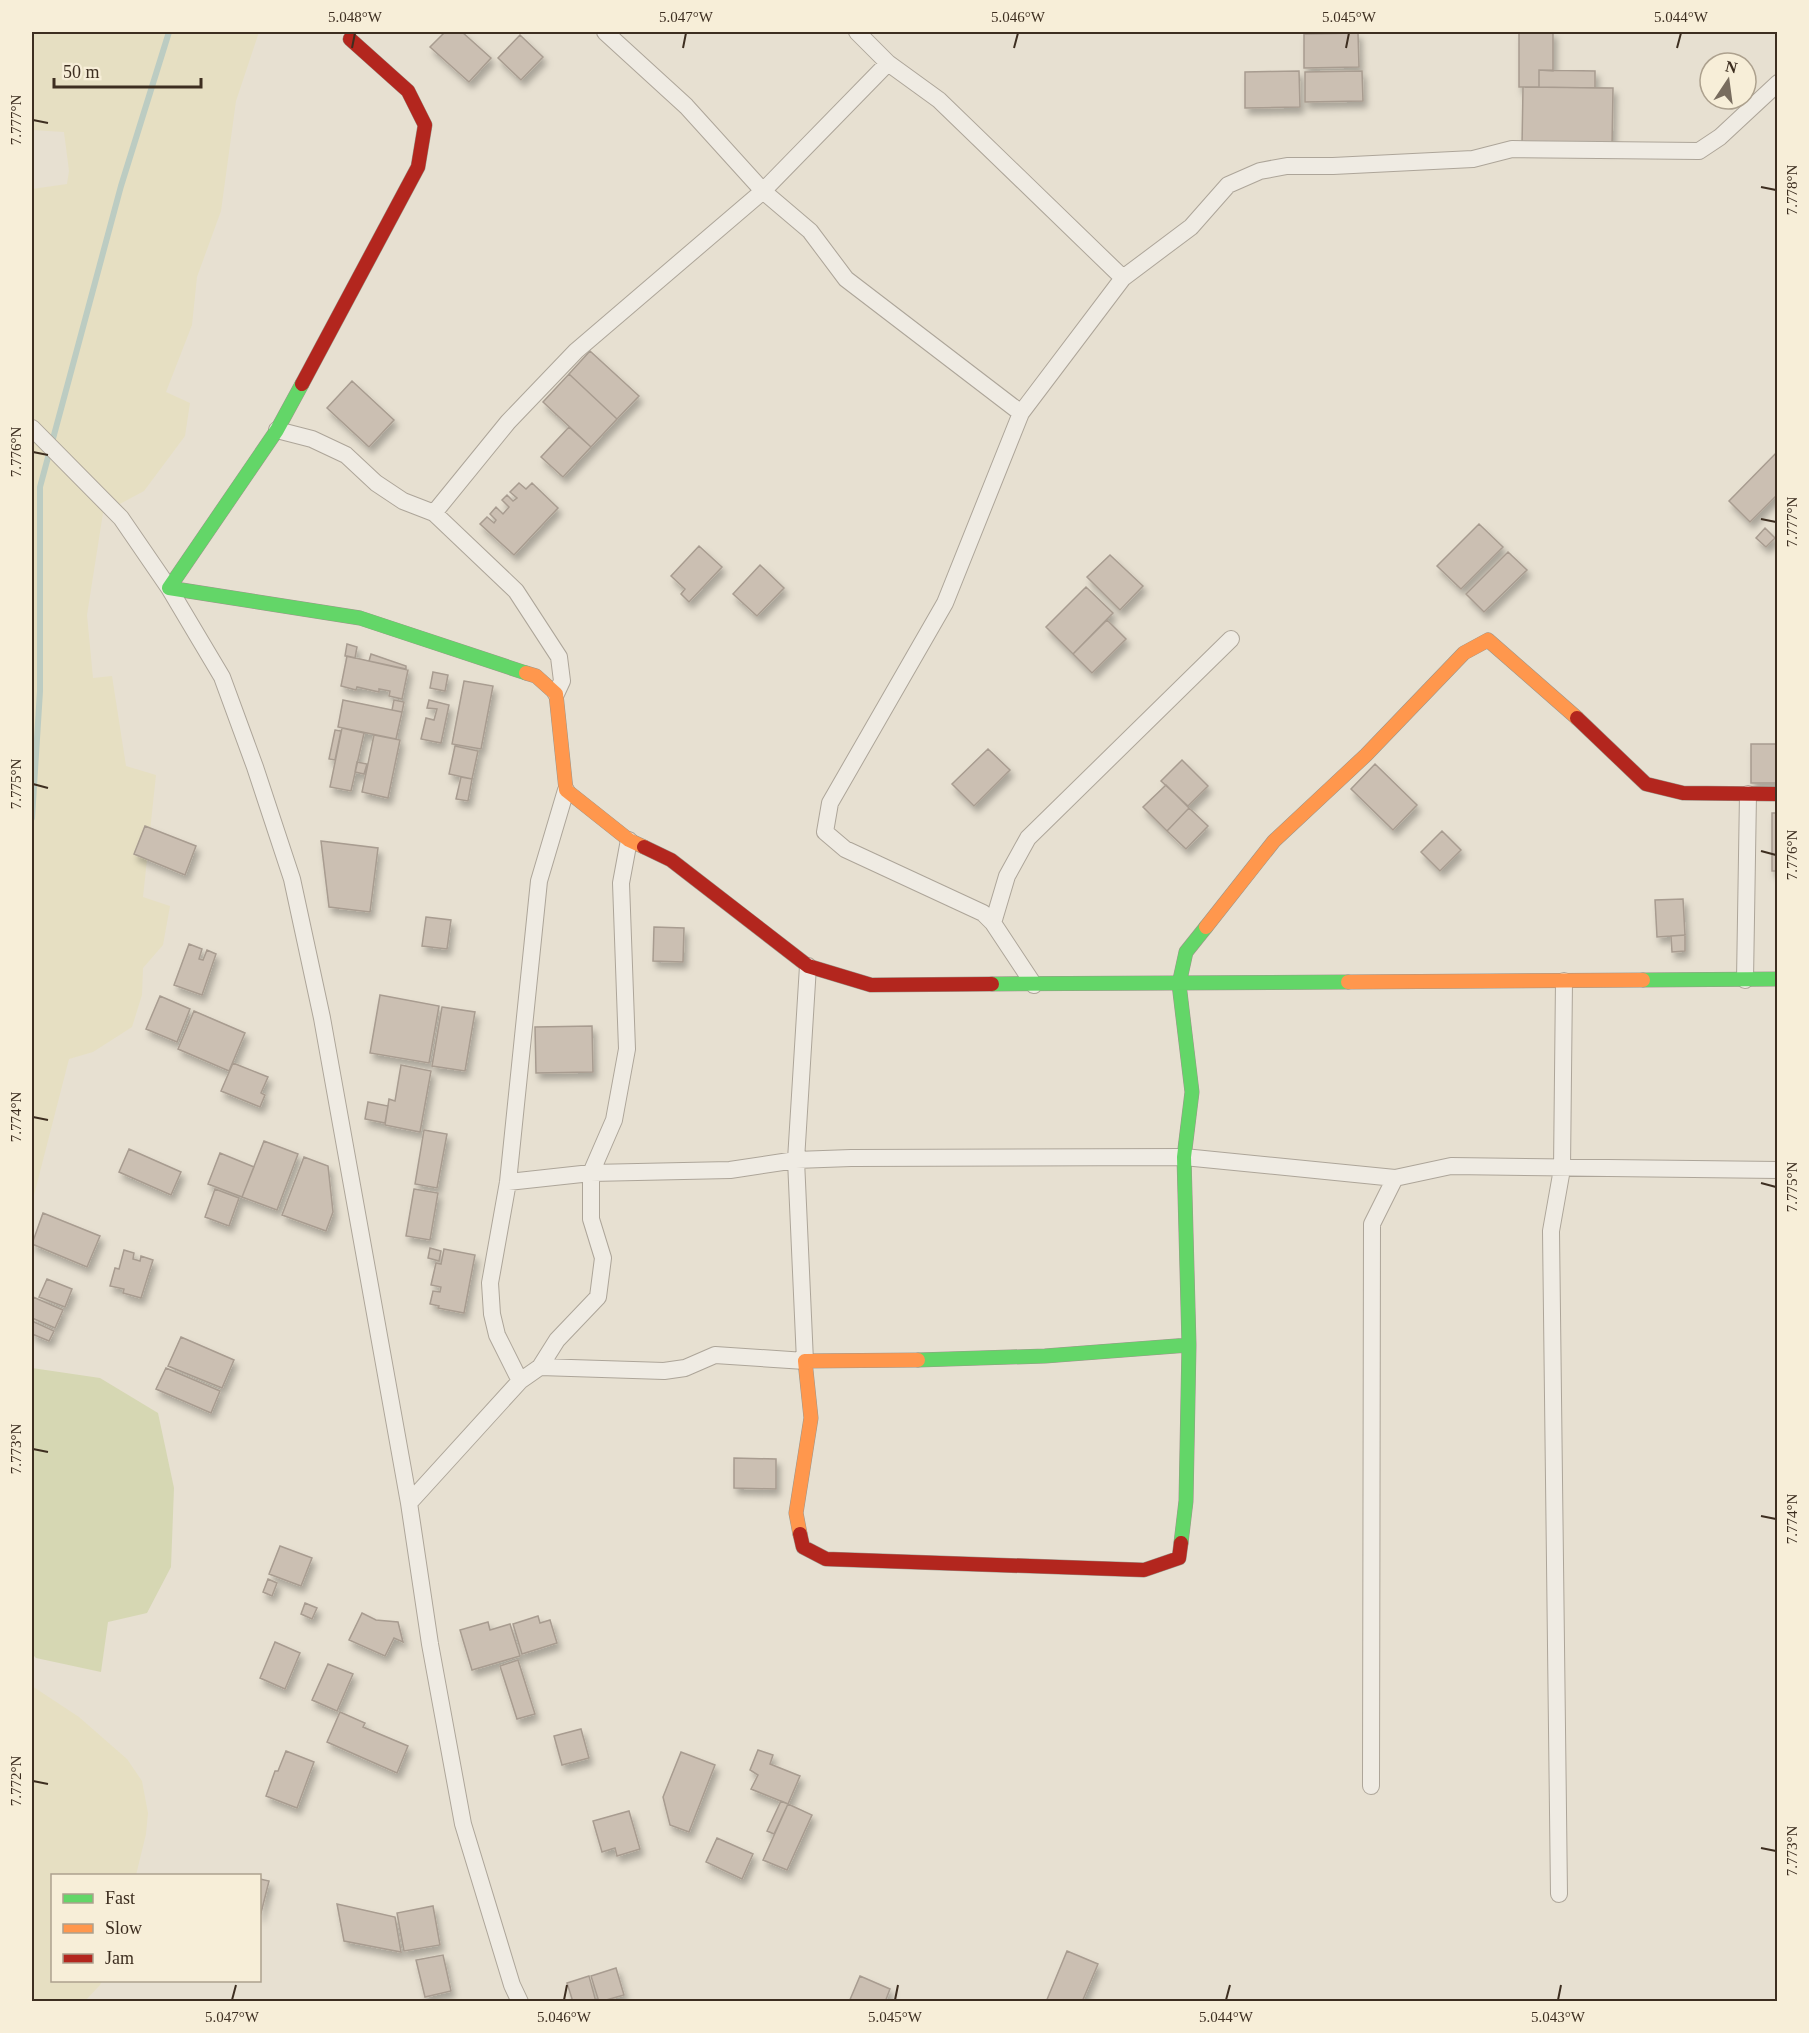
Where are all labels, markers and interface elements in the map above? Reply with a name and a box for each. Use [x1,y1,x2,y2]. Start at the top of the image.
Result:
text: 5.048°W [328,9,383,25]
text: 5.047°W [659,9,714,25]
text: 5.046°W [991,9,1046,25]
text: 5.045°W [1322,9,1377,25]
text: 5.044°W [1654,9,1709,25]
scale bar [54,51,201,89]
north arrow [1698,51,1758,111]
text: N [1724,57,1739,77]
text: 50 m [63,62,100,82]
text: 7.777°N [8,95,24,145]
text: 7.778°N [1784,165,1800,215]
text: 7.776°N [8,427,24,477]
text: 7.777°N [1784,497,1800,547]
text: 7.775°N [8,759,24,809]
text: 7.776°N [1784,830,1800,880]
text: 7.774°N [8,1092,24,1142]
text: 7.775°N [1784,1162,1800,1212]
text: 7.773°N [8,1424,24,1474]
text: 7.774°N [1784,1494,1800,1544]
text: 7.772°N [8,1756,24,1806]
text: 7.773°N [1784,1826,1800,1876]
legend [51,1874,261,1982]
text: Fast [105,1888,135,1908]
text: Slow [105,1918,142,1938]
text: Jam [105,1948,134,1968]
text: 5.047°W [205,2009,260,2025]
text: 5.046°W [537,2009,592,2025]
text: 5.045°W [868,2009,923,2025]
text: 5.044°W [1199,2009,1254,2025]
text: 5.043°W [1531,2009,1586,2025]

